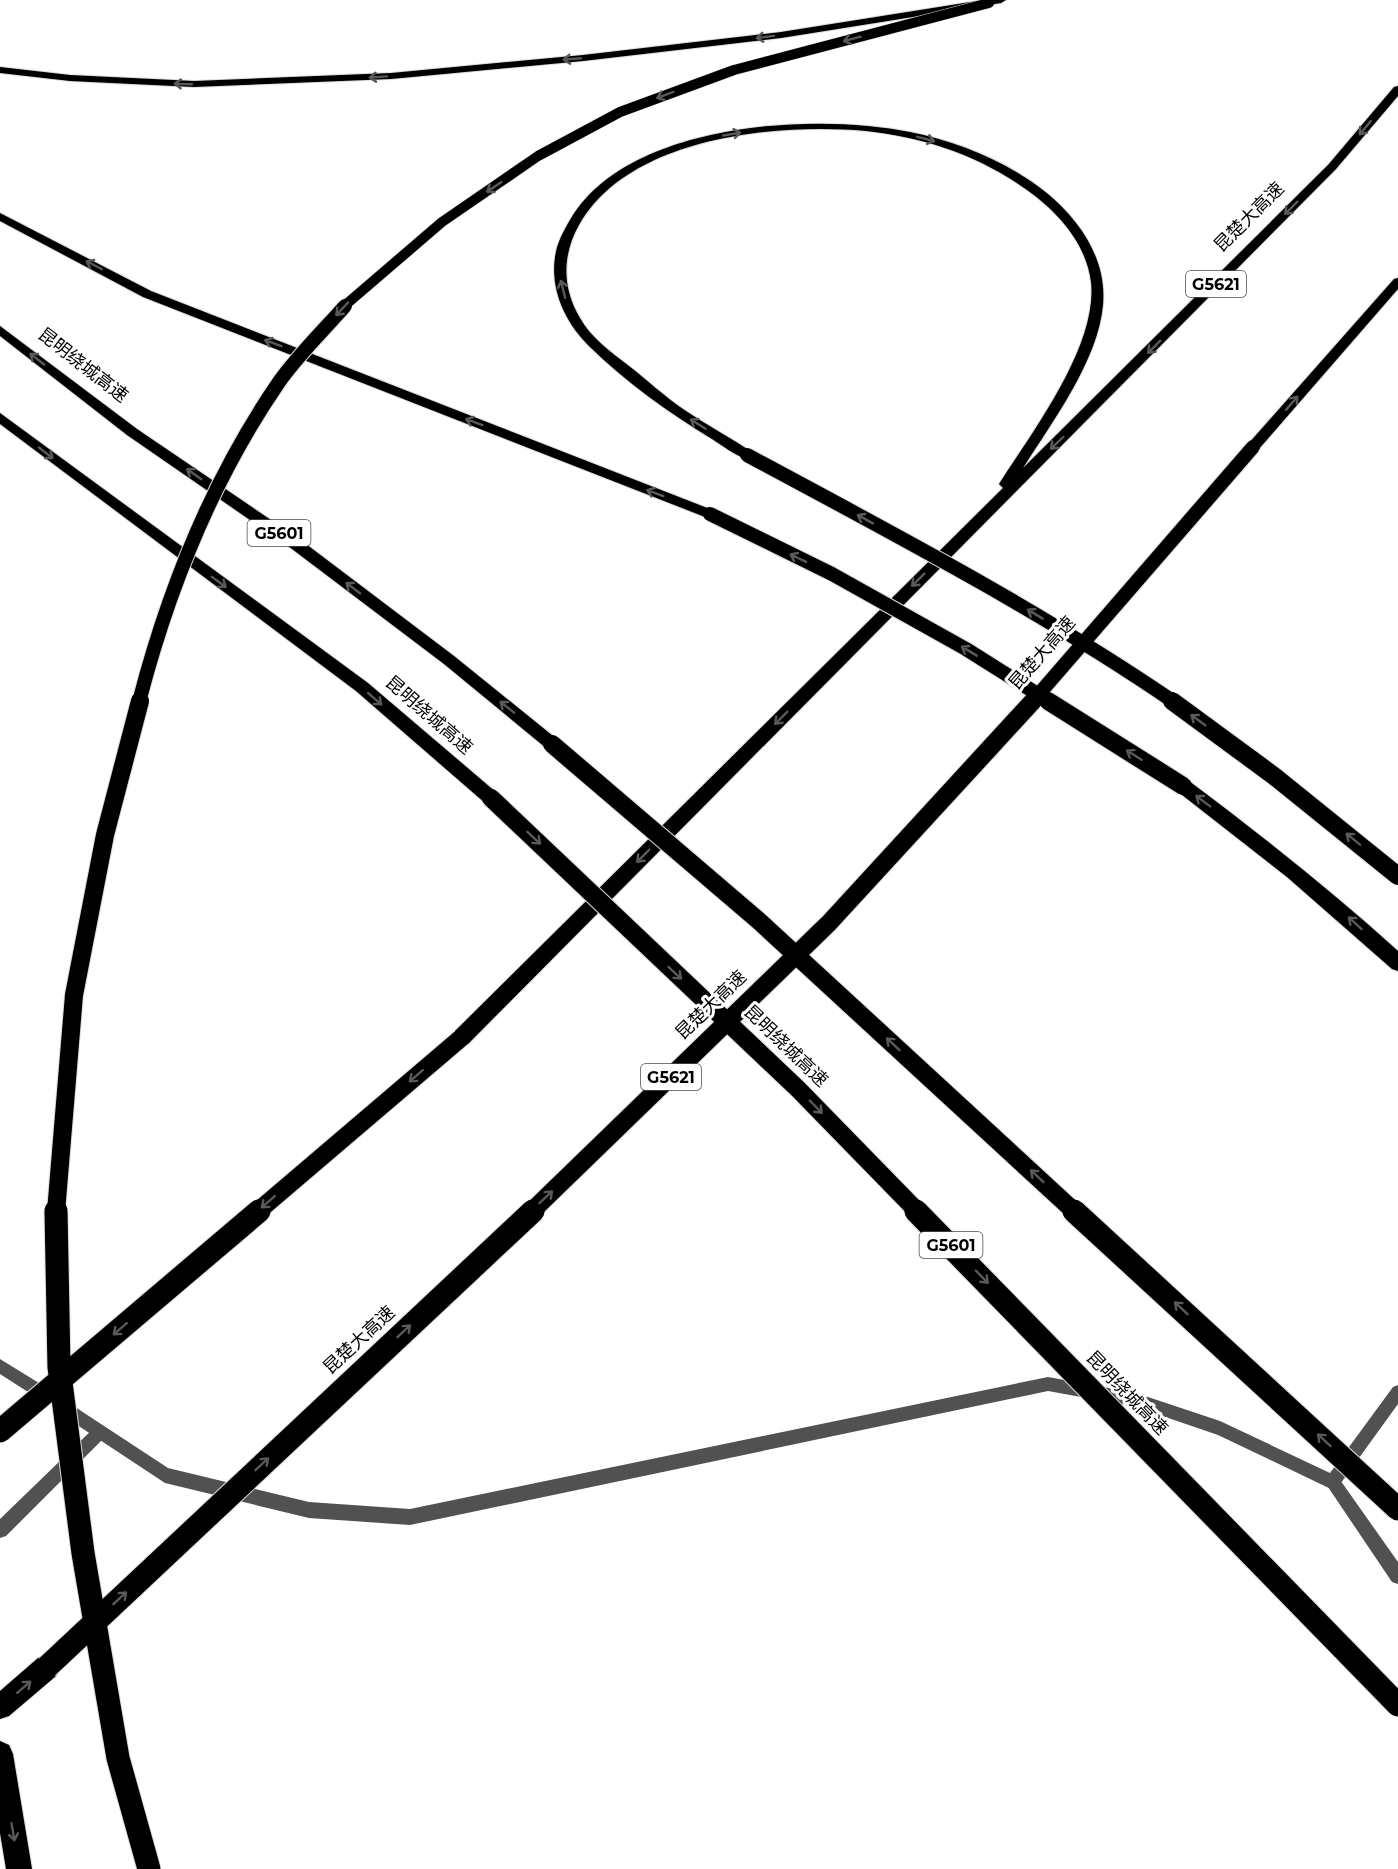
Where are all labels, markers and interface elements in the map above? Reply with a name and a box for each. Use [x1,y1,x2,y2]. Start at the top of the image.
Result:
one-way arrow [756,32,776,43]
one-way arrow [842,34,861,45]
one-way arrow [562,54,582,65]
one-way arrow [368,72,388,83]
one-way arrow [173,78,193,90]
one-way arrow [656,91,675,102]
one-way arrow [1358,120,1372,135]
one-way arrow [722,128,741,139]
one-way arrow [916,133,935,145]
street label: 昆楚大高速 [1209,177,1289,257]
one-way arrow [485,180,502,193]
one-way arrow [1284,201,1298,216]
one-way arrow [86,259,103,271]
road number: G5621 [1186,271,1246,297]
one-way arrow [556,280,568,299]
one-way arrow [335,302,350,317]
street label: 昆明绕城高速 [34,323,132,407]
one-way arrow [264,337,282,348]
one-way arrow [1147,339,1161,354]
one-way arrow [29,352,45,365]
one-way arrow [1285,396,1299,411]
one-way arrow [465,416,483,427]
one-way arrow [690,417,707,429]
one-way arrow [1050,435,1065,450]
one-way arrow [38,447,54,460]
one-way arrow [186,468,203,480]
one-way arrow [646,487,665,498]
one-way arrow [856,513,874,524]
road number: G5601 [248,520,310,546]
one-way arrow [789,551,807,563]
one-way arrow [911,572,926,587]
one-way arrow [211,576,227,588]
one-way arrow [345,581,361,594]
one-way arrow [1027,608,1044,620]
street label: 昆楚大高速 [1004,612,1080,694]
one-way arrow [961,645,978,657]
street label: 昆明绕城高速 [381,671,477,759]
one-way arrow [368,692,383,706]
one-way arrow [499,700,515,713]
one-way arrow [773,710,788,725]
one-way arrow [1191,714,1207,726]
one-way arrow [1126,749,1143,761]
one-way arrow [1195,795,1211,808]
one-way arrow [526,831,541,845]
one-way arrow [1345,833,1361,846]
one-way arrow [635,848,650,863]
one-way arrow [1348,916,1363,930]
one-way arrow [668,965,683,980]
street label: 昆楚大高速 [671,966,751,1044]
street label: 昆明绕城高速 [740,1001,832,1091]
one-way arrow [886,1037,901,1052]
road number: G5621 [641,1064,701,1090]
one-way arrow [408,1069,424,1082]
one-way arrow [809,1100,824,1115]
one-way arrow [1030,1169,1045,1183]
one-way arrow [539,1190,554,1204]
one-way arrow [260,1196,276,1209]
road number: G5601 [920,1232,982,1258]
one-way arrow [975,1269,989,1284]
street label: 昆楚大高速 [319,1301,399,1379]
one-way arrow [1173,1301,1188,1315]
one-way arrow [113,1322,128,1336]
one-way arrow [397,1324,412,1338]
street label: 昆明绕城高速 [1082,1347,1172,1439]
one-way arrow [1317,1433,1332,1447]
one-way arrow [255,1457,270,1472]
one-way arrow [113,1591,128,1605]
one-way arrow [16,1680,31,1694]
one-way arrow [8,1822,19,1841]

